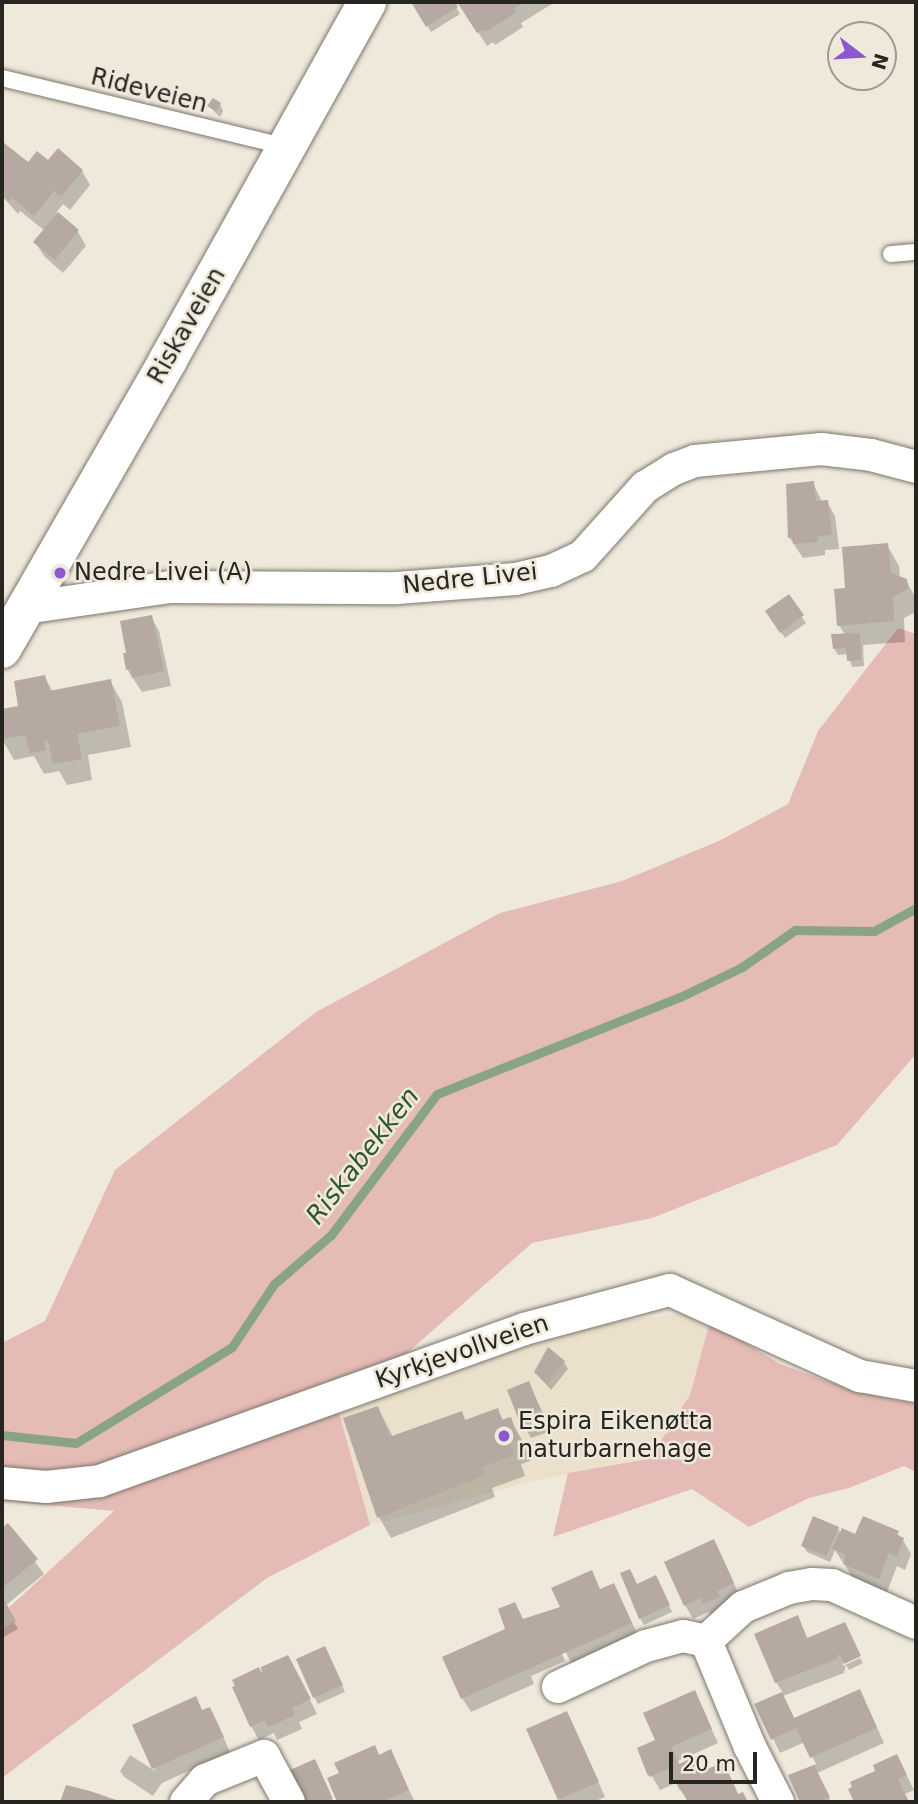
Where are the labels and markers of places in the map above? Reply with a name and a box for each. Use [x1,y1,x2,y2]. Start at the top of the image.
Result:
place label: Nedre Livei (A) [74,559,252,587]
marker: Nedre Livei (A) [52,565,68,581]
place label: Espira Eikenøtta naturbarnehage [518,1408,713,1464]
marker: Espira Eikenøtta naturbarnehage [496,1428,512,1444]

